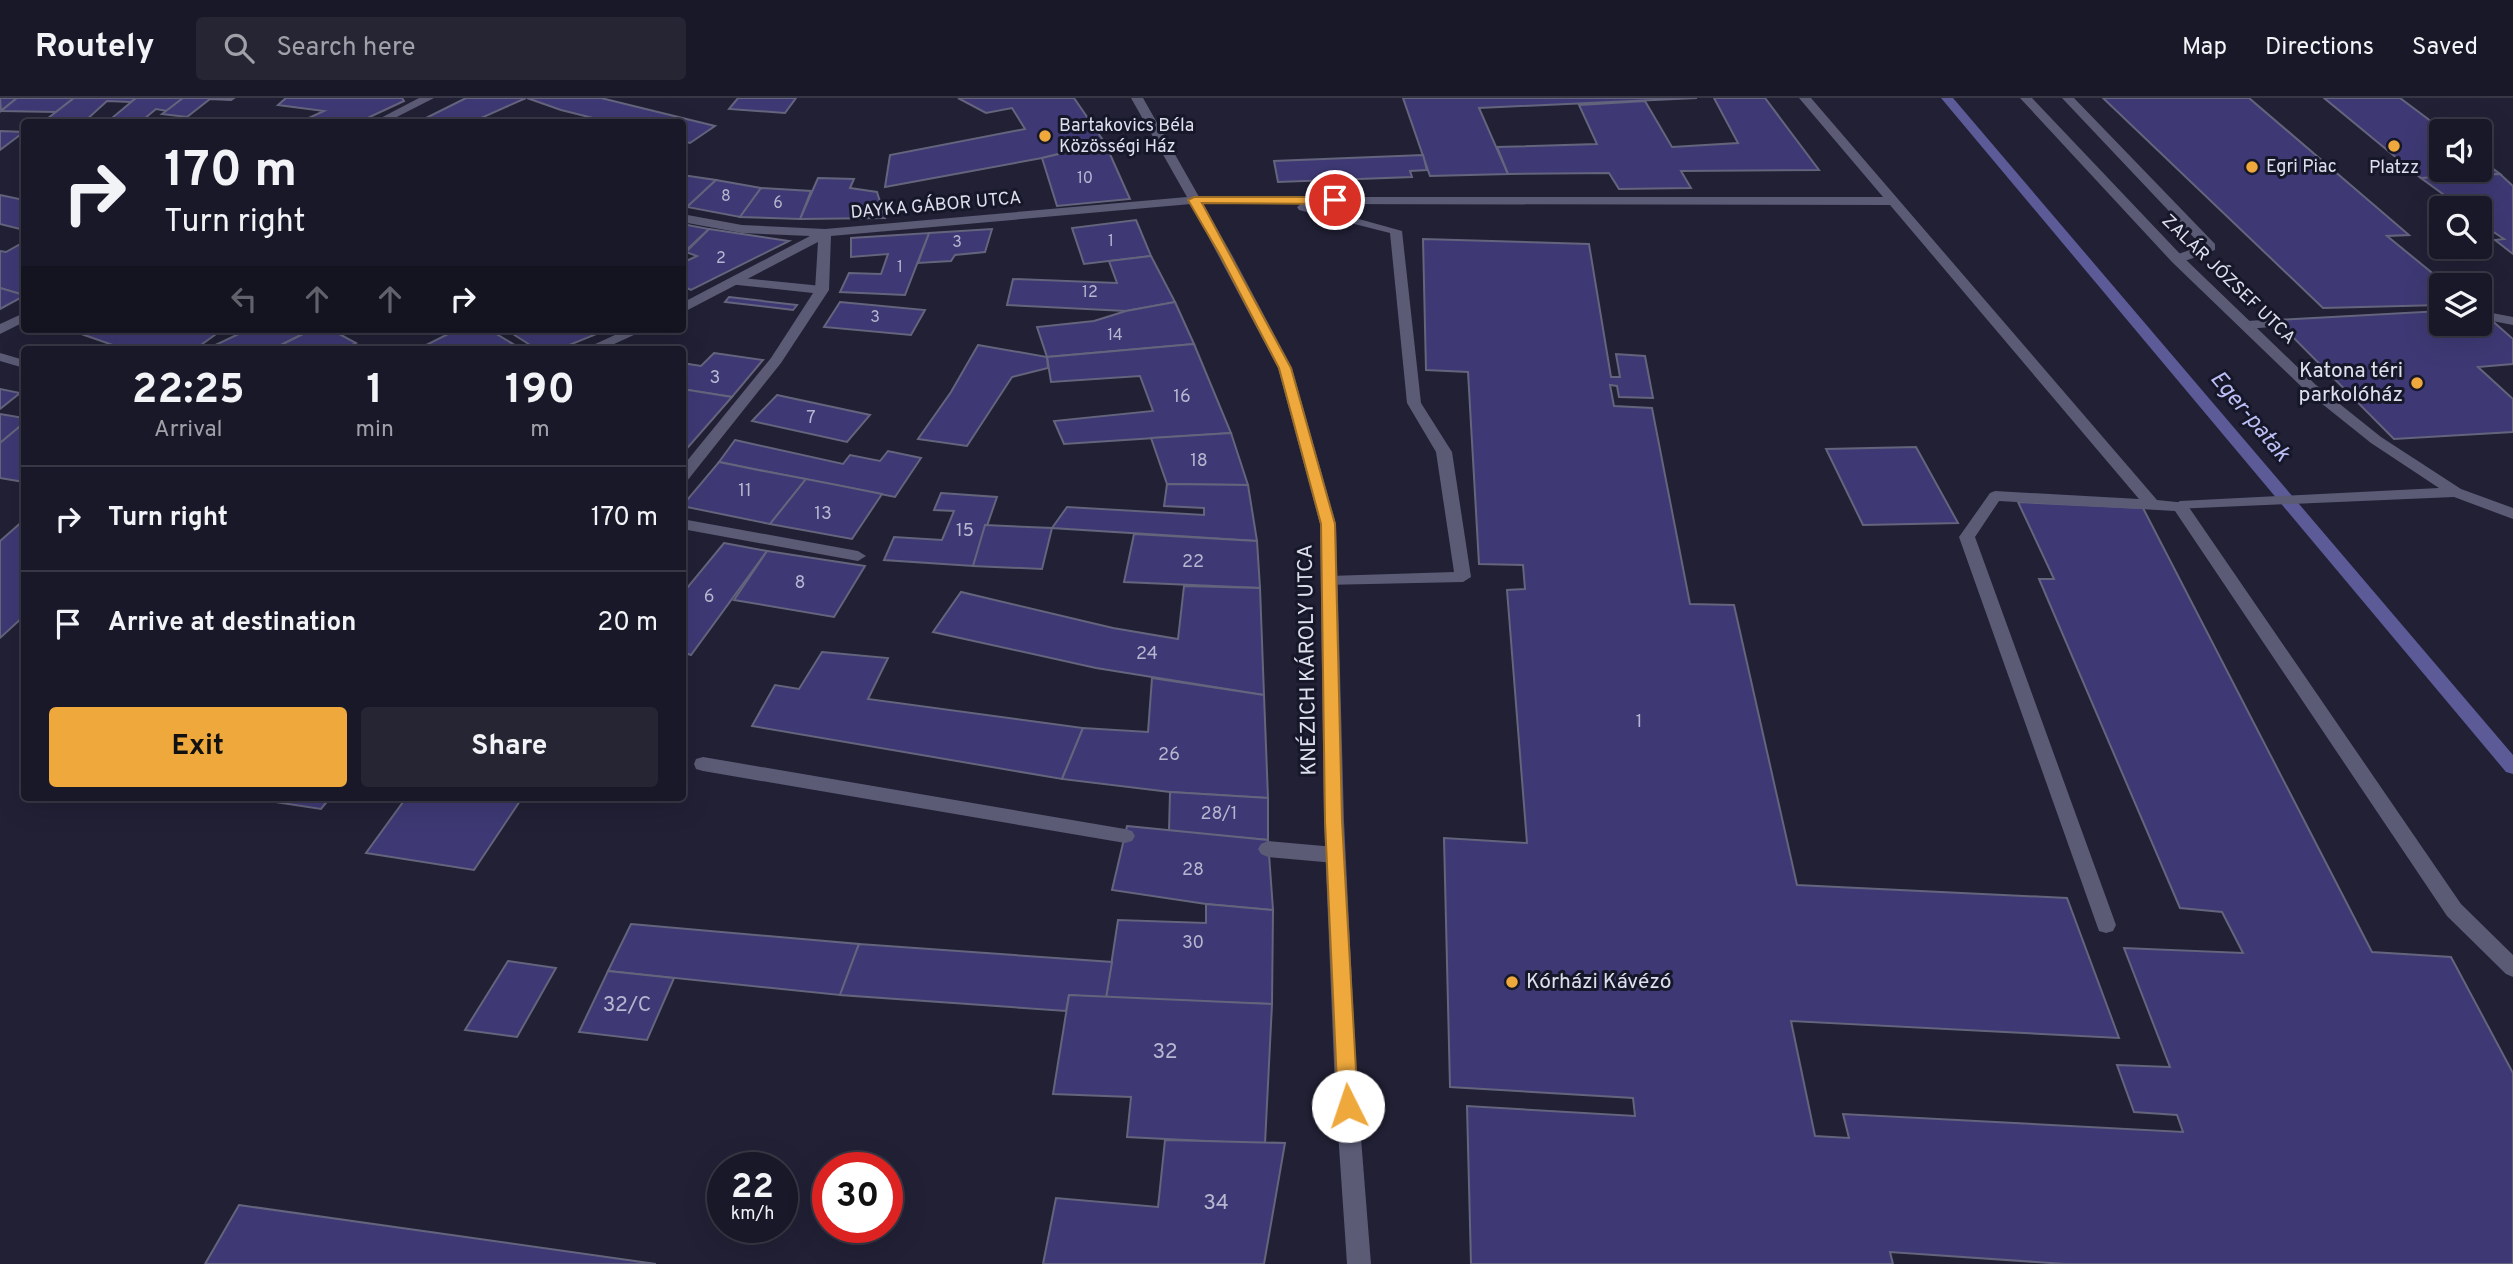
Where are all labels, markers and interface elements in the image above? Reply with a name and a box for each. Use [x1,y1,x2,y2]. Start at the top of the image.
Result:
search box [196,17,686,80]
text: Routely [35,27,154,69]
icon: search [220,29,258,67]
text: Search here [276,32,415,65]
text: Map [2182,33,2227,63]
text: Directions [2265,33,2374,63]
text: Saved [2412,33,2478,63]
place label: Bartakovics Béla Közösségi Ház [1059,115,1194,159]
map controls [2429,119,2492,336]
button: sound [2429,119,2492,182]
marker: Bartakovics Béla Közösségi Ház [1037,128,1053,144]
marker: Platzz [2386,138,2402,154]
text: 170 m [164,142,297,204]
icon: right [49,147,140,238]
place label: Egri Piac [2266,156,2337,179]
place label: Platzz [2369,157,2419,180]
marker: Egri Piac [2244,159,2260,175]
house number: 10 [1077,169,1093,189]
pin [1305,170,1365,230]
icon: arrive [1316,181,1354,219]
street label: DAYKA GÁBOR UTCA [849,185,1022,225]
house number: 8 [721,187,731,207]
house number: 6 [773,194,783,214]
button: search [2429,196,2492,259]
text: Turn right [164,203,306,243]
street label: ZALÁR JÓZSEF UTCA [2156,209,2301,350]
house number: 1 [1108,232,1114,252]
house number: 3 [952,233,962,253]
house number: 2 [716,249,726,269]
house number: 1 [897,258,903,278]
button: layers [2429,273,2492,336]
icon: left [225,280,263,318]
icon: ahead [298,280,336,318]
icon: ahead [371,280,409,318]
icon: right [444,280,482,318]
house number: 12 [1082,283,1098,303]
house number: 3 [870,308,880,328]
house number: 14 [1107,326,1123,346]
place label: Katona téri parkolóház [2299,358,2403,409]
text: 22:25 [132,365,245,418]
text: 1 [366,365,383,418]
text: 190 [505,365,575,418]
water label: Eger-patak [2203,366,2296,469]
house number: 3 [710,367,720,390]
marker: Katona téri parkolóház [2409,375,2425,391]
house number: 16 [1173,386,1191,409]
house number: 7 [806,407,816,430]
text: Arrival [154,416,223,445]
text: min [356,416,394,445]
text: m [530,416,550,445]
house number: 18 [1190,450,1208,473]
house number: 11 [738,480,752,503]
icon: right [49,500,87,538]
text: Turn right [108,502,228,535]
text: 170 m [591,502,658,535]
house number: 13 [814,503,832,526]
house number: 15 [956,520,974,543]
street label: KNÉZICH KÁROLY UTCA [1291,544,1324,776]
house number: 22 [1182,551,1204,574]
house number: 8 [795,572,806,595]
house number: 6 [704,586,714,609]
icon: arrive [49,605,87,643]
text: Arrive at destination [108,607,356,640]
text: 20 m [597,607,658,640]
house number: 24 [1136,643,1158,666]
button: Exit [49,707,347,787]
button: Share [361,707,658,787]
house number: 1 [1636,711,1642,734]
house number: 26 [1158,744,1180,767]
house number: 28/1 [1200,803,1238,826]
house number: 28 [1182,859,1204,882]
house number: 30 [1182,932,1204,955]
place label: Kórházi Kávézó [1526,969,1671,996]
marker: Kórházi Kávézó [1504,974,1520,990]
house number: 32/C [603,992,651,1019]
house number: 32 [1152,1039,1178,1066]
position arrow [1311,1069,1385,1143]
speed limit sign: 30 [812,1152,903,1243]
text: 22 [731,1166,774,1210]
house number: 34 [1203,1190,1229,1217]
text: km/h [731,1203,774,1226]

